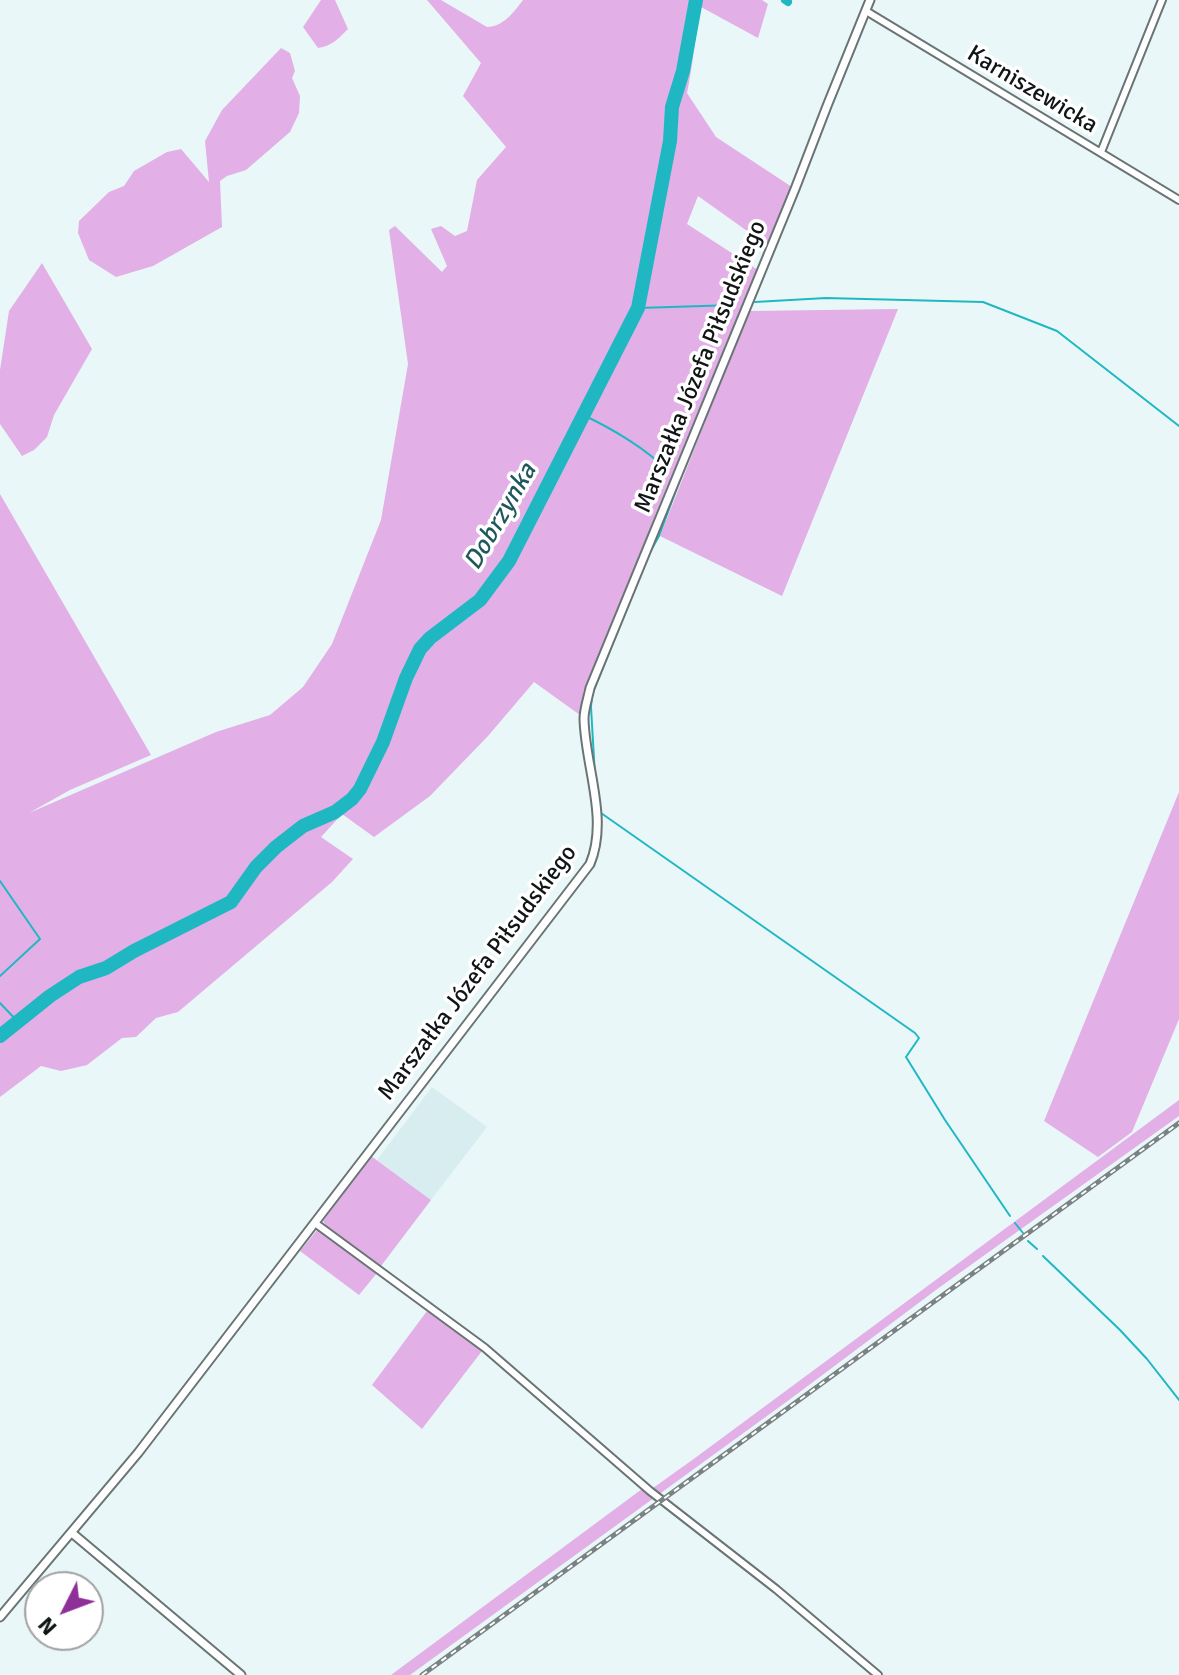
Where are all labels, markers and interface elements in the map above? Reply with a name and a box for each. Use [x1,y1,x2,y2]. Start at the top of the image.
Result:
street label: Karniszewicka [962,40,1102,140]
street label: Marszałka Józefa Piłsudskiego [629,217,773,517]
water label: Dobrzynka [458,458,544,576]
street label: Marszałka Józefa Piłsudskiego [372,840,584,1106]
north arrow [24,1571,104,1651]
text: N [32,1611,62,1641]

